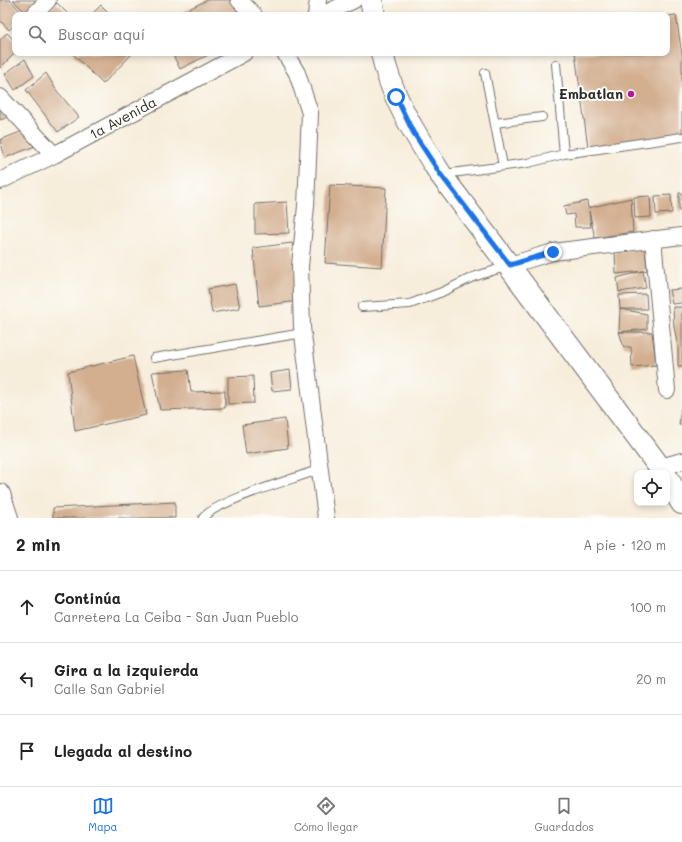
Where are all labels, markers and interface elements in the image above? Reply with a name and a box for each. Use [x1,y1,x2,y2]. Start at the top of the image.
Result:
search box [12,12,670,56]
icon: search [26,23,48,45]
text: Buscar aquí [58,24,145,44]
place label: Embatlan [559,84,623,103]
route start [387,88,405,106]
marker: Embatlan [626,89,636,99]
street label: 1a Avenida [86,92,160,143]
route end [544,243,562,261]
map controls [634,470,670,506]
button: locate [634,470,670,506]
text: 2 min [16,533,61,555]
text: A pie · 120 m [583,536,666,553]
text: Continúa [54,588,121,608]
icon: ahead [16,596,38,618]
text: 100 m [630,598,666,615]
text: Carretera La Ceiba - San Juan Pueblo [54,608,298,625]
text: Gira a la izquierda [54,660,199,680]
icon: left [16,668,38,690]
text: 20 m [636,670,666,687]
text: Calle San Gabriel [54,680,165,697]
icon: arrive [16,740,38,762]
text: Llegada al destino [54,741,192,761]
tab: Mapa [88,795,117,834]
tab: Cómo llegar [294,795,358,834]
tab: Guardados [535,795,594,834]

